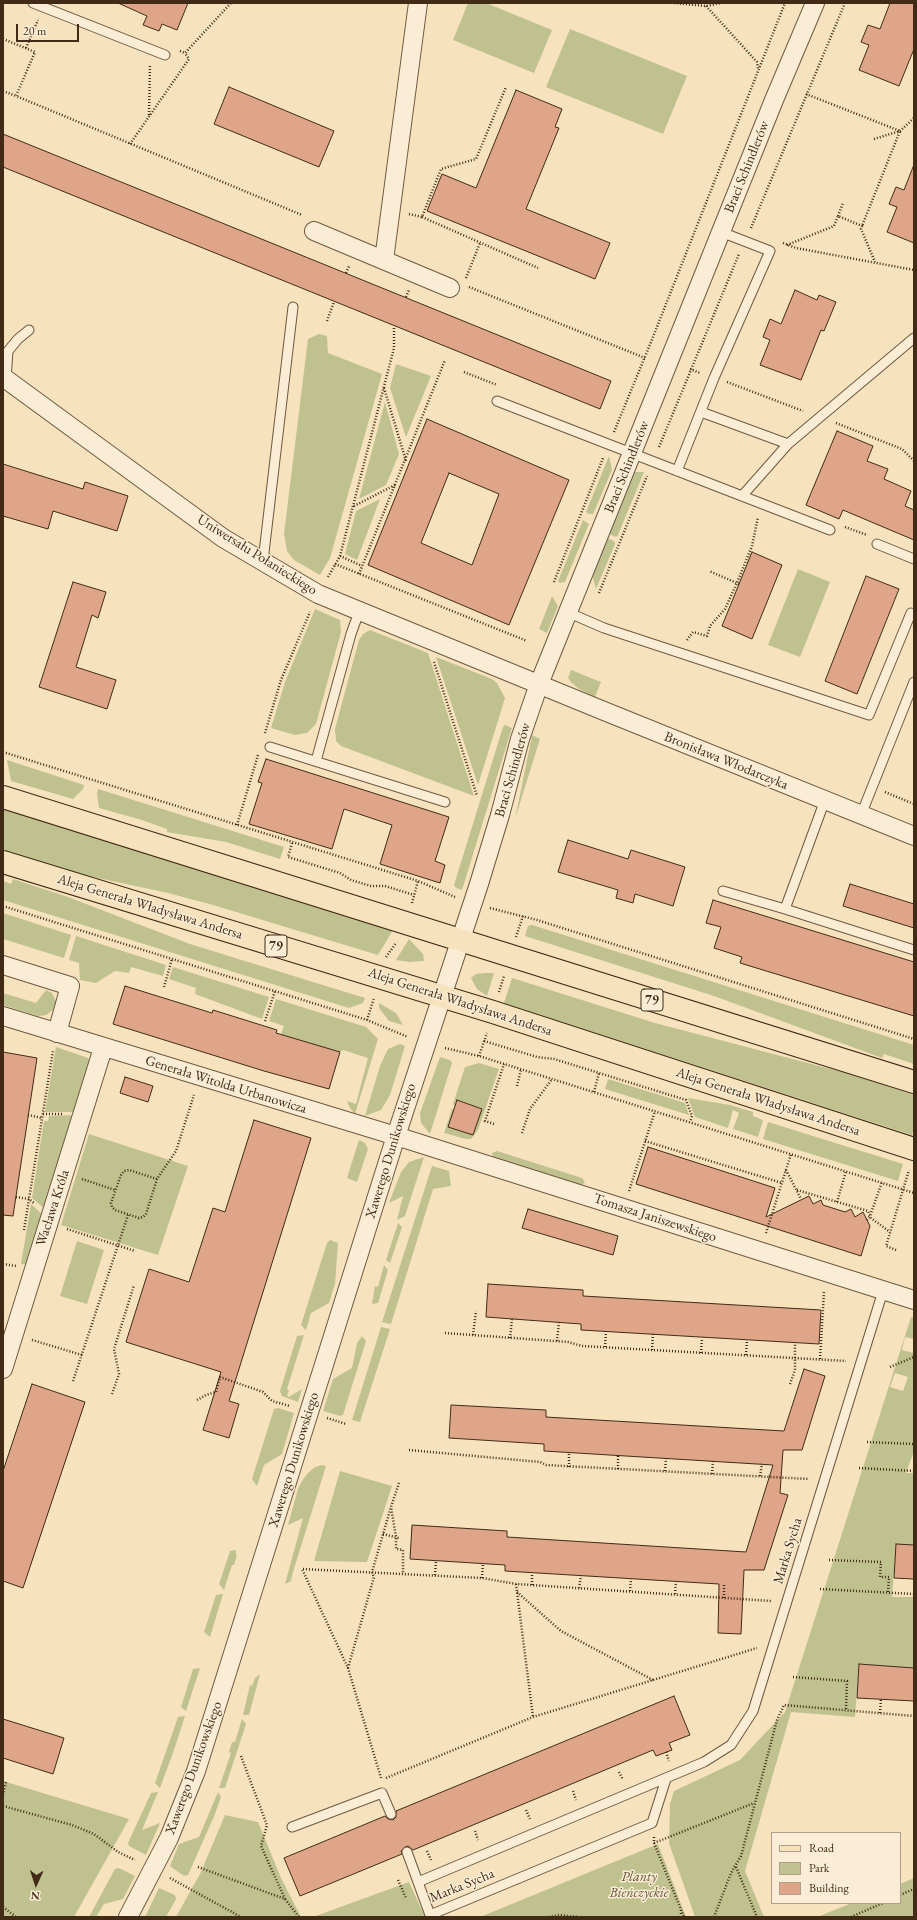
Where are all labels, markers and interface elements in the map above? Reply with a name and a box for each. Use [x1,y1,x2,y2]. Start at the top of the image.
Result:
scale bar [18,16,81,42]
text: 20 m [23,23,46,39]
street label: Braci Schindlerów [721,119,773,215]
street label: Braci Schindlerów [601,419,653,515]
street label: Uniwersału Połanieckiego [194,511,320,599]
street label: Braci Schindlerów [491,721,535,819]
street label: Bronisława Włodarczyka [662,728,790,794]
street label: Aleja Generała Władysława Andersa [55,871,245,943]
road number: 79 [265,935,287,957]
street label: Aleja Generała Władysława Andersa [366,964,554,1040]
road number: 79 [641,989,663,1011]
street label: Generała Witolda Urbanowicza [143,1052,309,1118]
street label: Aleja Generała Władysława Andersa [674,1064,862,1140]
street label: Xawerego Dunikowskiego [362,1081,420,1221]
street label: Wacława Króla [33,1168,73,1248]
street label: Tomasza Janiszewskiego [591,1190,719,1246]
street label: Xawerego Dunikowskiego [265,1390,323,1530]
street label: Marka Sycha [770,1516,806,1586]
street label: Xawerego Dunikowskiego [162,1699,226,1837]
legend [771,1832,901,1904]
text: Road [809,1840,834,1856]
text: Park [809,1860,829,1876]
north arrow [16,1864,56,1904]
street label: Marka Sycha [427,1865,497,1907]
park label: Planty Bieńczyckie [610,1869,668,1902]
text: Building [809,1880,849,1896]
text: N [31,1889,40,1903]

